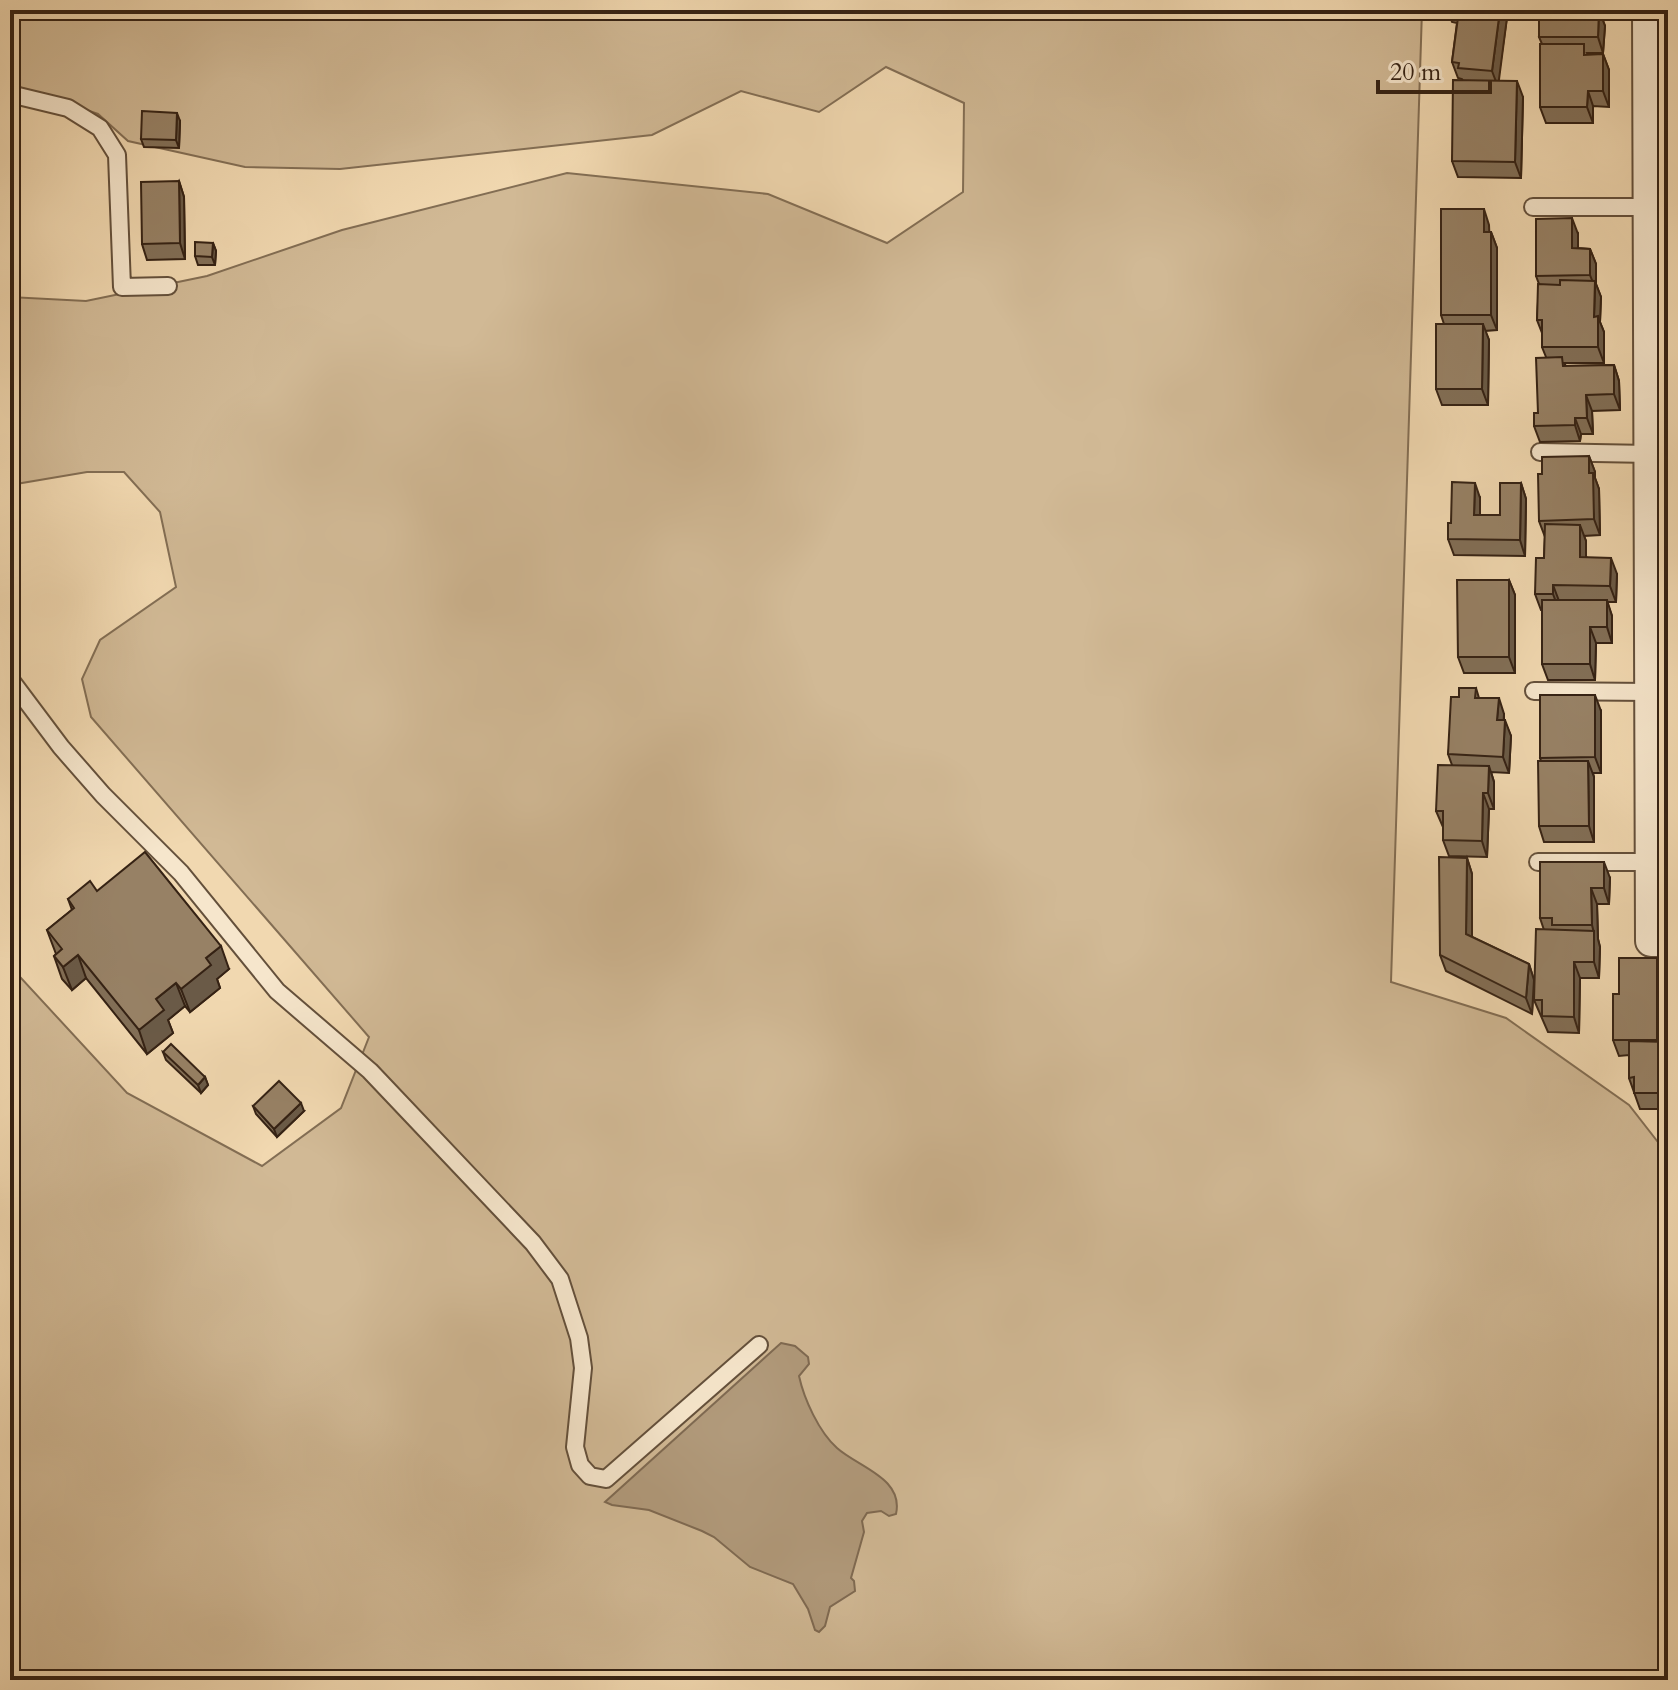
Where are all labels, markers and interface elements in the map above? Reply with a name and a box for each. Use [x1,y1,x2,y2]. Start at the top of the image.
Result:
scale bar [1378,44,1490,94]
text: 20 m [1390,56,1442,89]

